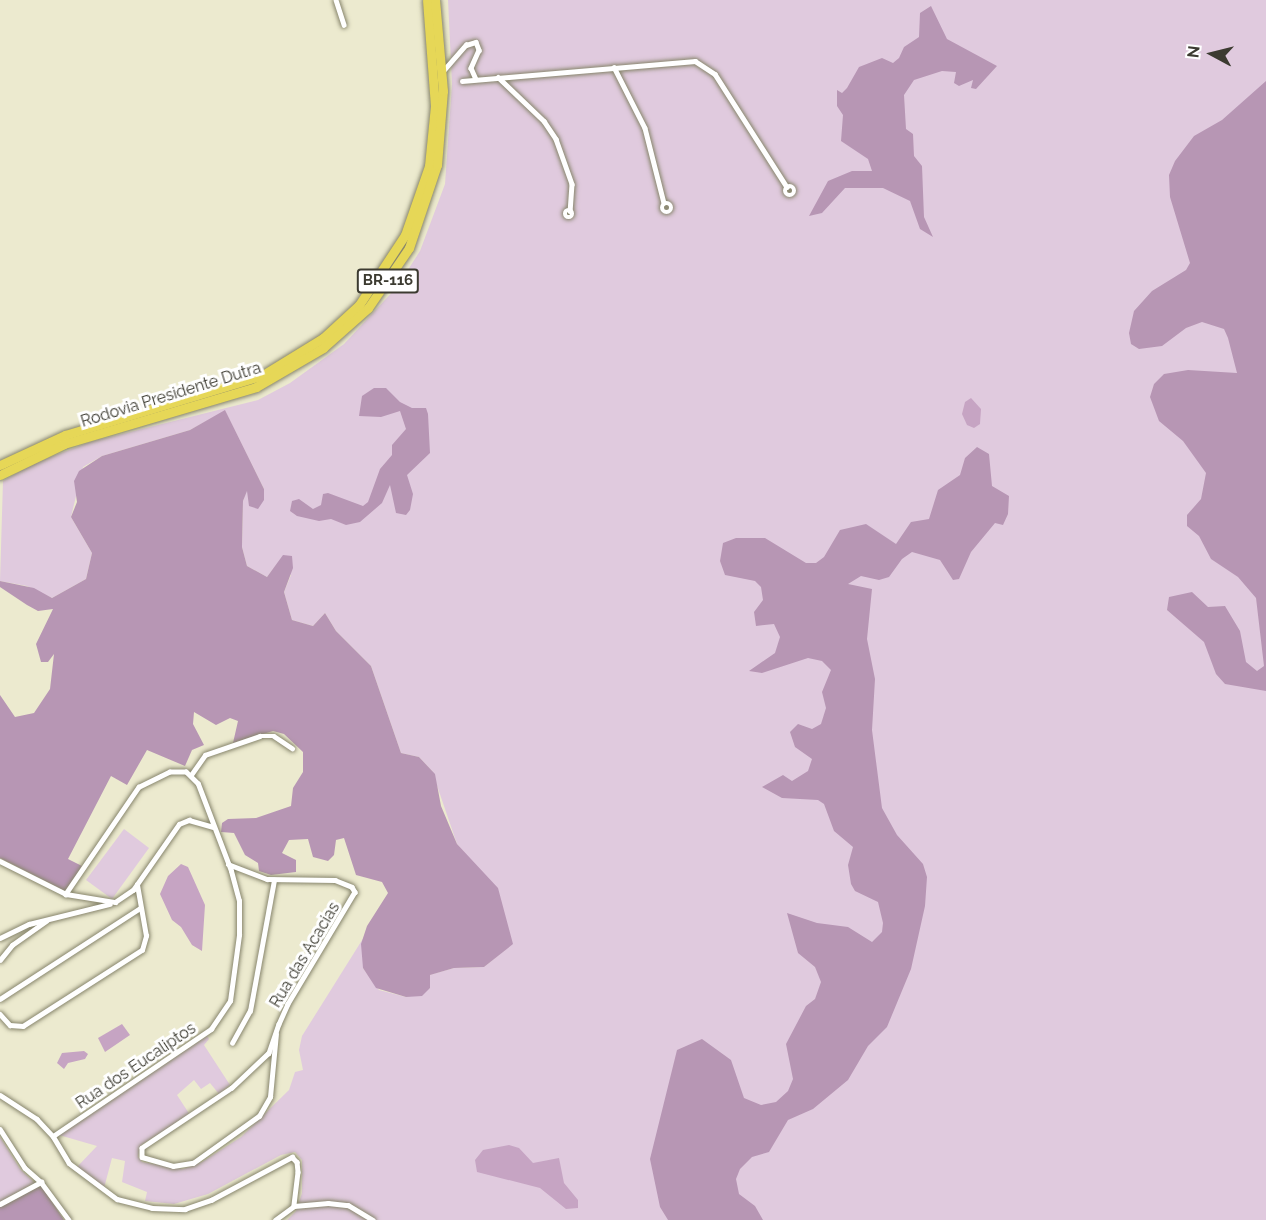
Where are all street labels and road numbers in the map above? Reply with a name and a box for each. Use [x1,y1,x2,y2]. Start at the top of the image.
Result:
road number: BR-116 [356,269,420,293]
street label: Rodovia Presidente Dutra [79,358,263,432]
street label: Rua das Acacias [266,899,344,1011]
street label: Rua dos Eucaliptos [72,1019,200,1113]

